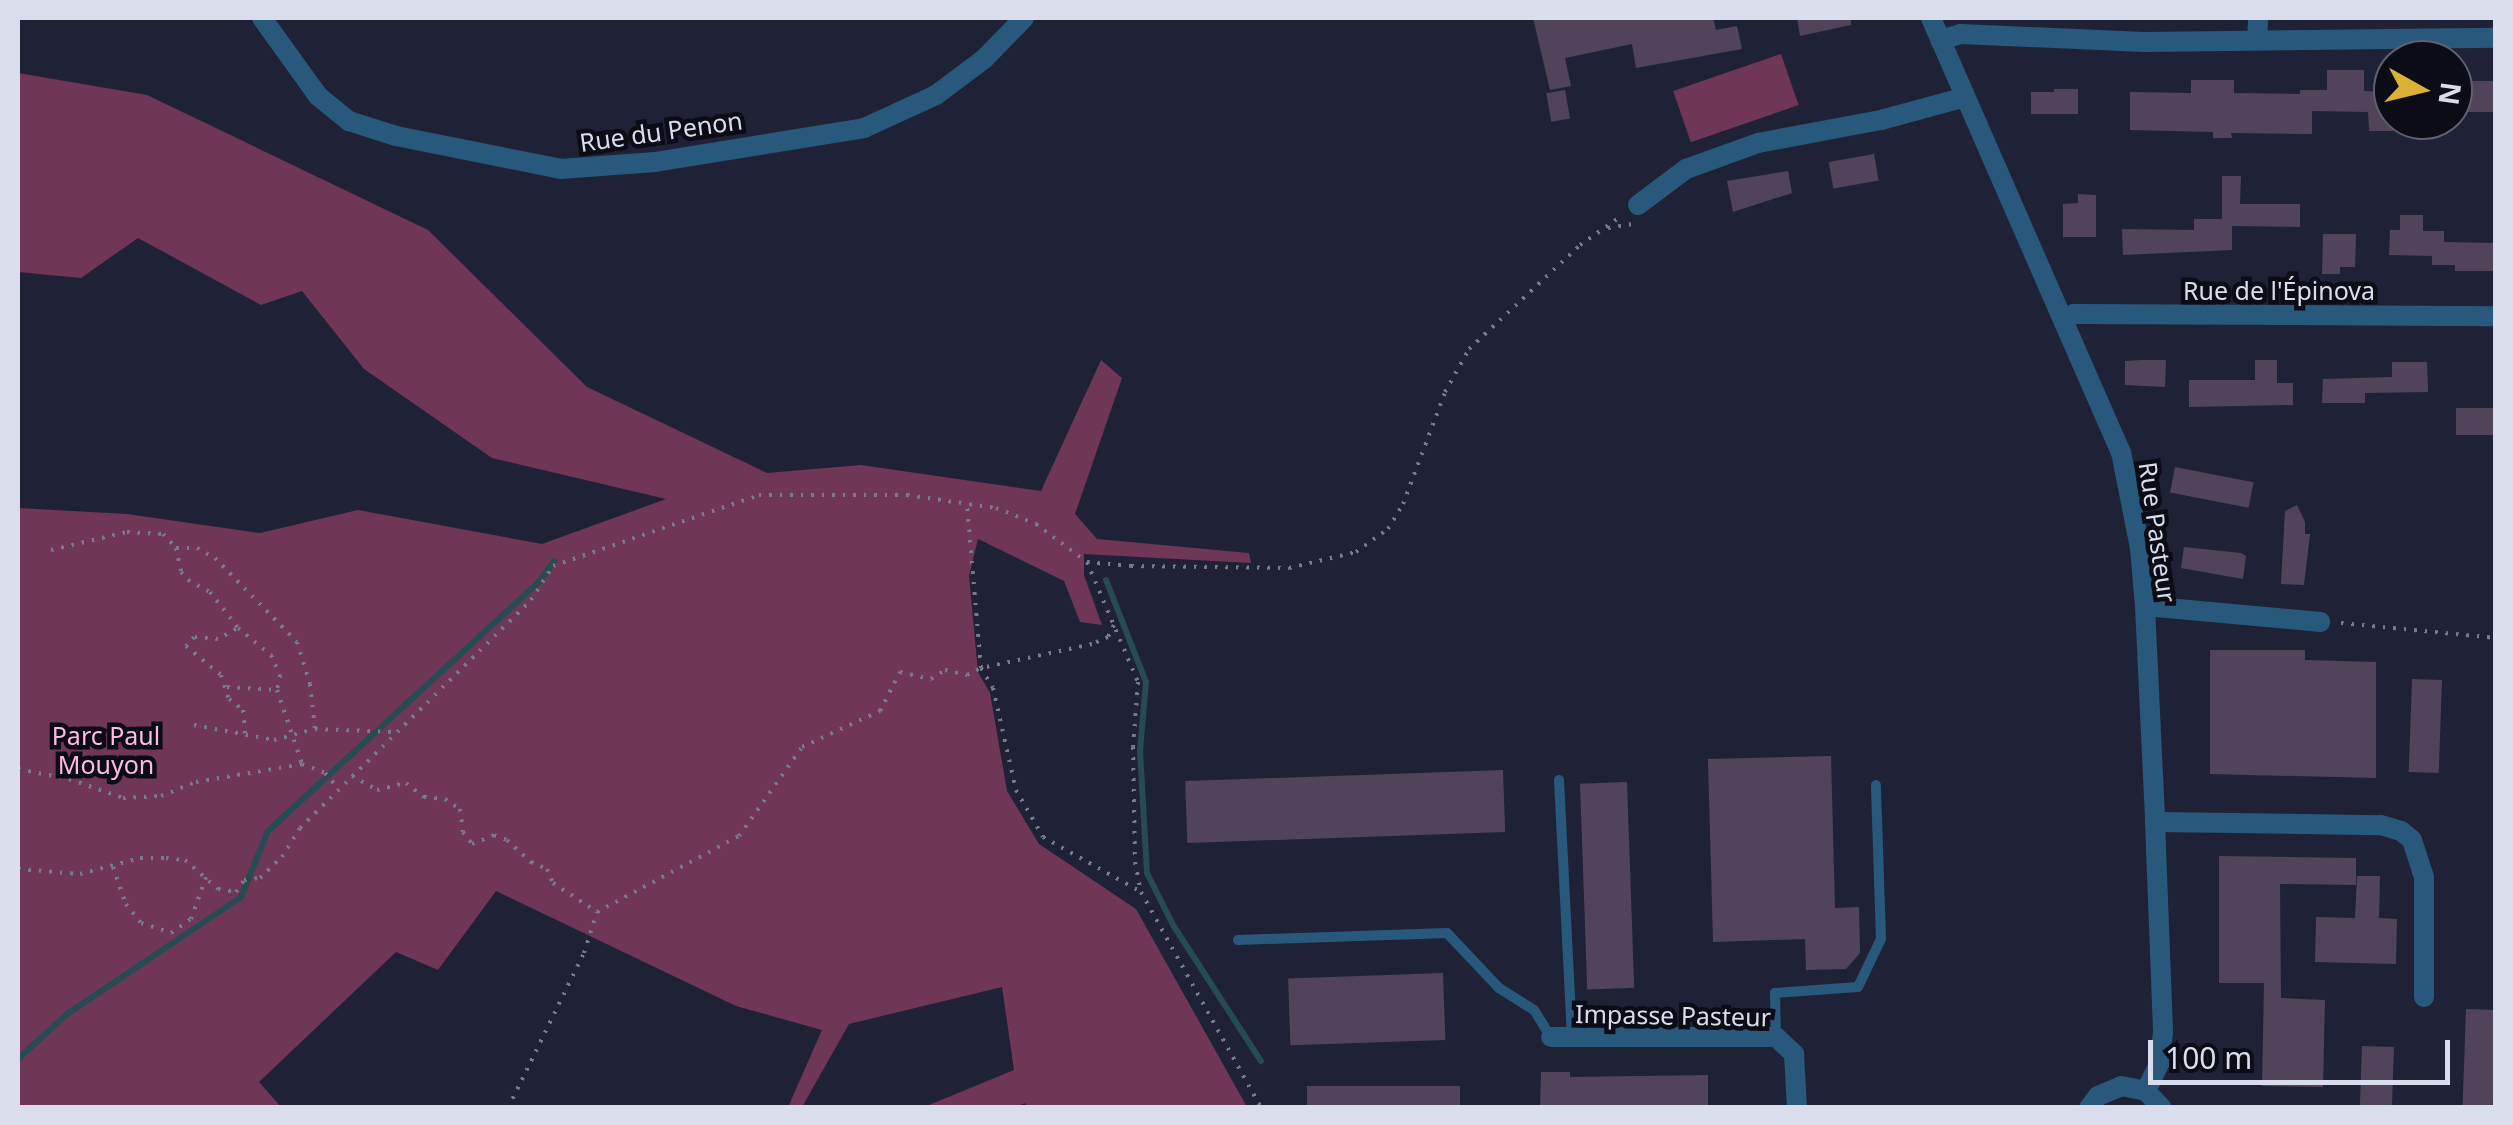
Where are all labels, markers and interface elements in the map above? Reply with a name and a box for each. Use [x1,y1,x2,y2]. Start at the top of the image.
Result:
north arrow [2373,40,2473,140]
text: N [2430,80,2471,108]
street label: Rue du Penon [578,105,744,157]
street label: Rue de l'Épinova [2183,275,2375,305]
street label: Rue Pasteur [2133,460,2183,604]
park label: Parc Paul Mouyon [52,721,160,780]
street label: Impasse Pasteur [1575,998,1771,1032]
scale bar [2153,1020,2456,1082]
text: 100 m [2165,1037,2252,1078]

